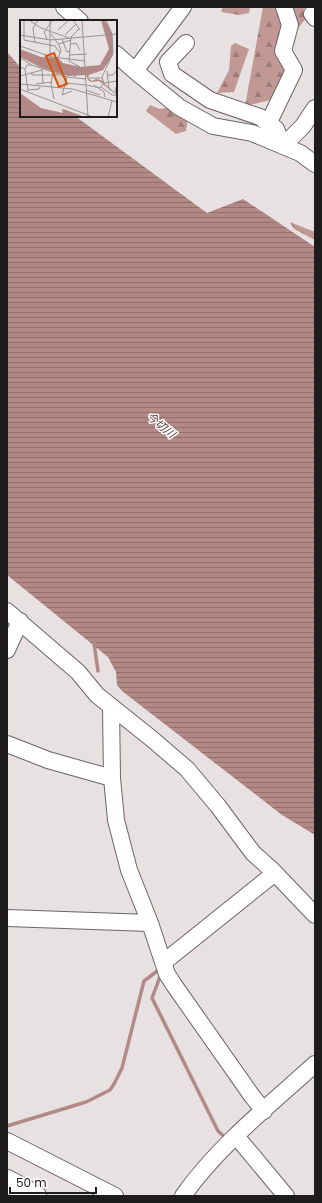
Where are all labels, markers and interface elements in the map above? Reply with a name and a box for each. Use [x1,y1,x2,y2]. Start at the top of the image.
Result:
inset map [20,20,117,117]
water label: 今切川 [143,408,180,442]
scale bar [10,1169,96,1195]
text: 50 m [16,1174,47,1191]

